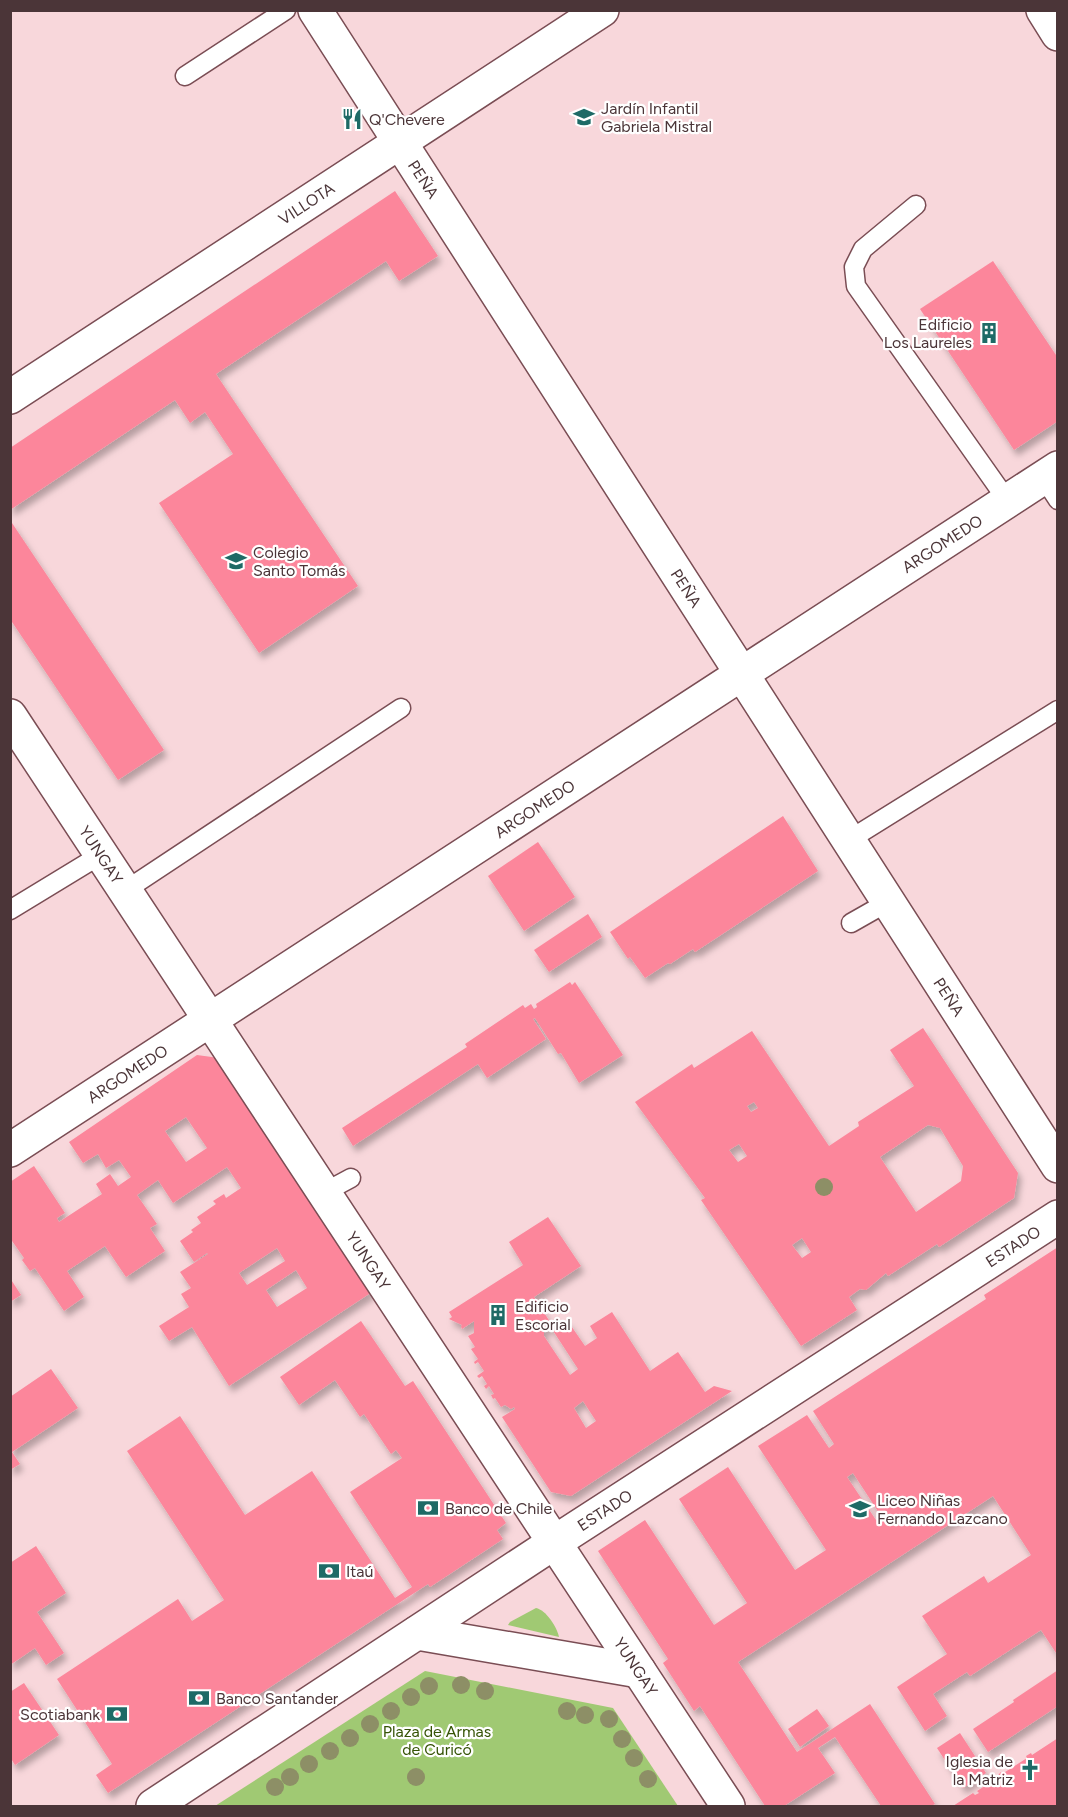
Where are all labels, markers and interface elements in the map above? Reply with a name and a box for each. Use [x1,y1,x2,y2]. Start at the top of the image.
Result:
place label: Jardín Infantil Gabriela Mistral [601,99,712,136]
school or university icon: Jardín Infantil Gabriela Mistral [572,105,596,129]
restaurant icon: Q'Chevere [340,107,364,131]
place label: Q'Chevere [369,110,445,129]
street label: PEÑA [404,157,443,202]
street label: VILLOTA [275,179,338,229]
place label: Edificio Los Laureles [884,315,972,352]
building icon: Edificio Los Laureles [977,321,1001,345]
street label: ARGOMEDO [899,511,986,577]
place label: Colegio Santo Tomás [253,543,346,580]
school or university icon: Colegio Santo Tomás [224,549,248,573]
street label: PEÑA [667,565,705,611]
street label: ARGOMEDO [491,776,579,842]
street label: YUNGAY [75,822,127,888]
street label: PEÑA [929,974,968,1020]
street label: ARGOMEDO [84,1041,171,1107]
street label: ESTADO [982,1222,1044,1271]
street label: YUNGAY [342,1228,394,1294]
place label: Edificio Escorial [515,1297,571,1334]
building icon: Edificio Escorial [486,1303,510,1327]
street label: ESTADO [574,1486,636,1535]
place label: Liceo Niñas Fernando Lazcano [877,1491,1008,1528]
bank icon: Banco de Chile [416,1496,440,1520]
school or university icon: Liceo Niñas Fernando Lazcano [848,1497,872,1521]
place label: Banco de Chile [445,1499,553,1518]
bank icon: Itaú [317,1559,341,1583]
place label: Itaú [346,1562,373,1581]
street label: YUNGAY [610,1634,662,1700]
bank icon: Banco Santander [187,1686,211,1710]
place label: Banco Santander [216,1689,339,1708]
bank icon: Scotiabank [105,1702,129,1726]
place label: Scotiabank [20,1705,100,1724]
park label: Plaza de Armas de Curicó [383,1722,491,1759]
place label: Iglesia de la Matriz [946,1752,1013,1789]
church icon: Iglesia de la Matriz [1018,1758,1042,1782]

